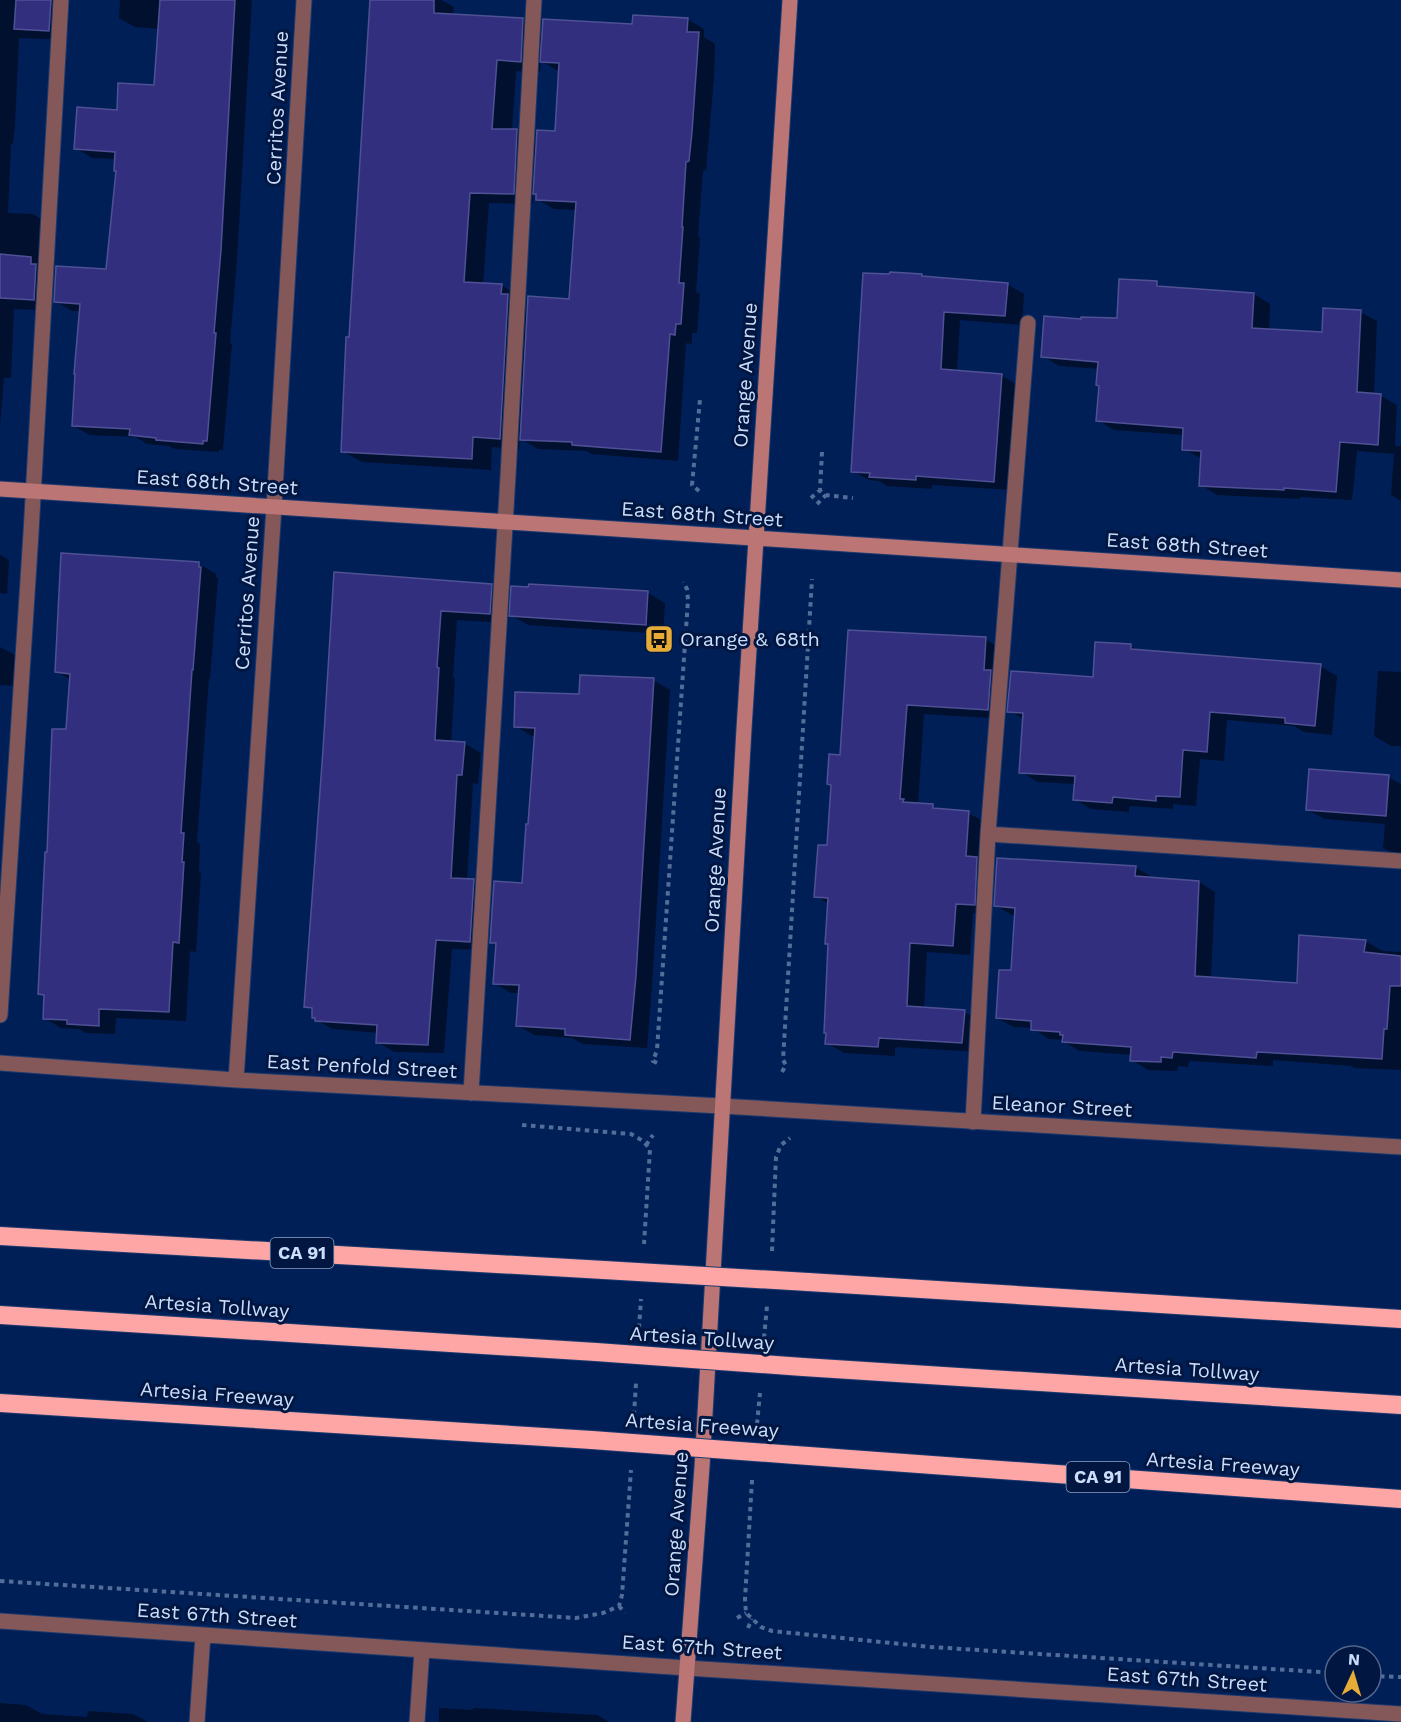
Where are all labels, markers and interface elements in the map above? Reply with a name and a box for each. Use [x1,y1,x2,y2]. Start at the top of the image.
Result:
street label: Cerritos Avenue [261,30,293,186]
street label: Orange Avenue [728,302,762,448]
street label: East 68th Street [135,464,299,500]
street label: East 68th Street [620,496,784,532]
street label: Cerritos Avenue [230,515,264,671]
street label: East 68th Street [1105,527,1269,563]
bus stop icon: Orange & 68th [643,623,675,655]
place label: Orange & 68th [680,627,820,651]
street label: Orange Avenue [699,787,731,933]
street label: East Penfold Street [266,1049,459,1083]
street label: Eleanor Street [991,1090,1134,1122]
road number: CA 91 [270,1238,334,1268]
street label: Artesia Tollway [144,1289,291,1323]
street label: Artesia Tollway [629,1321,776,1355]
street label: Artesia Tollway [1114,1352,1261,1386]
street label: Artesia Freeway [139,1377,295,1411]
street label: Artesia Freeway [624,1408,780,1442]
street label: Artesia Freeway [1145,1447,1301,1481]
street label: Orange Avenue [659,1451,693,1597]
road number: CA 91 [1066,1462,1130,1492]
street label: East 67th Street [136,1597,299,1633]
street label: East 67th Street [621,1629,784,1665]
north arrow [1323,1644,1383,1704]
text: N [1347,1650,1361,1669]
street label: East 67th Street [1106,1661,1269,1697]

